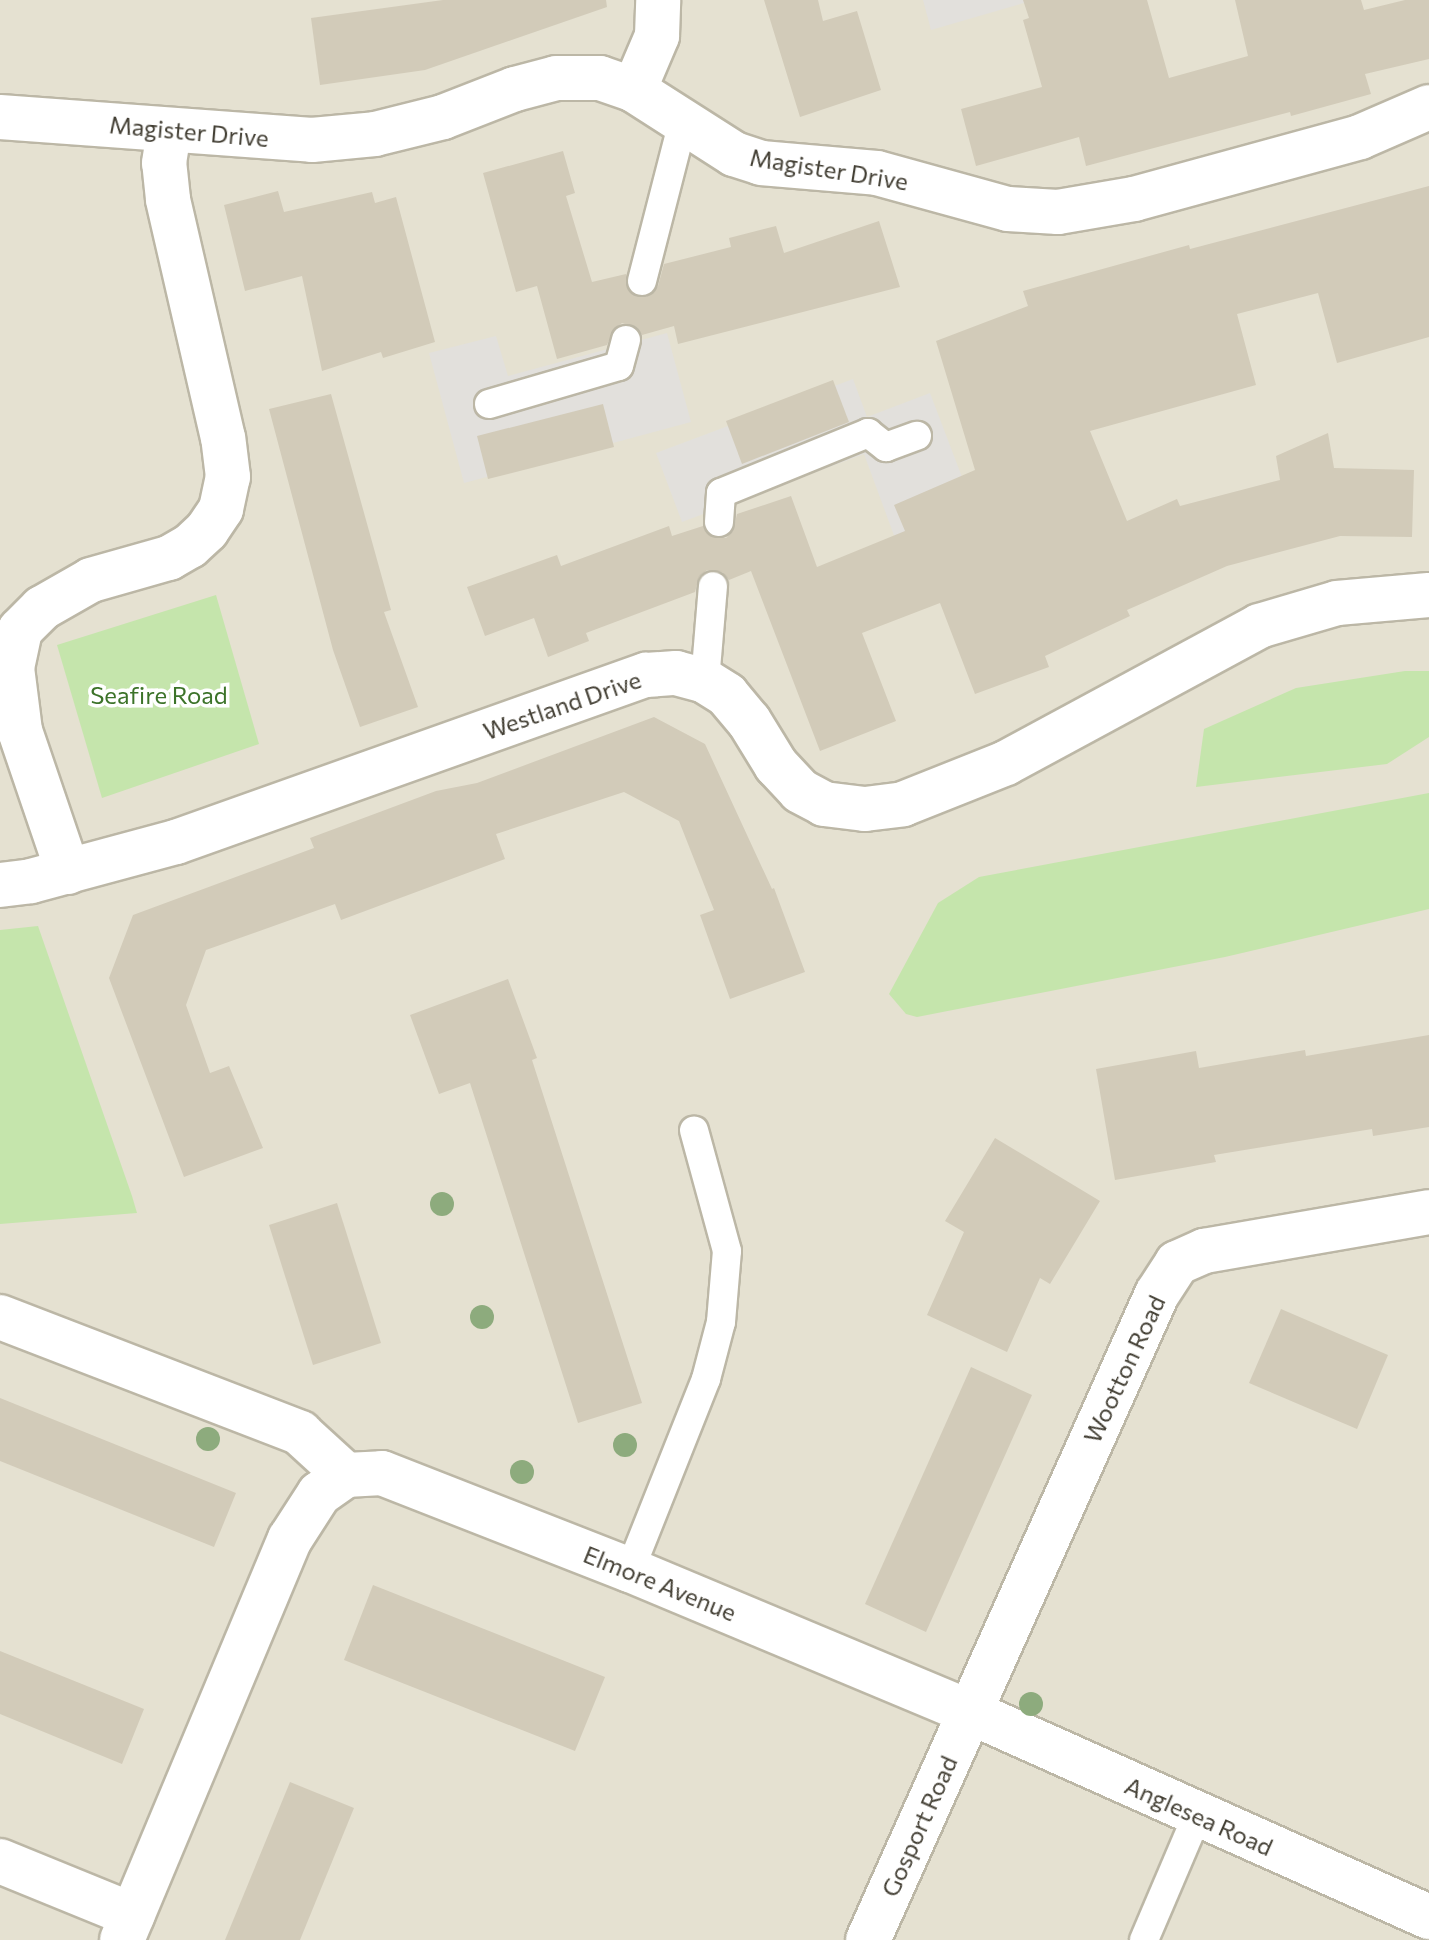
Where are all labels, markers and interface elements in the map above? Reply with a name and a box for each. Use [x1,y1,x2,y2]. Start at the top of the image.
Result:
street label: Magister Drive [108,110,270,152]
street label: Magister Drive [748,142,910,196]
street label: Westland Drive [479,665,645,745]
park label: Seafire Road [90,681,228,709]
street label: Wootton Road [1077,1291,1171,1447]
street label: Elmore Avenue [579,1539,741,1627]
street label: Gosport Road [875,1751,963,1901]
street label: Anglesea Road [1121,1771,1277,1861]

